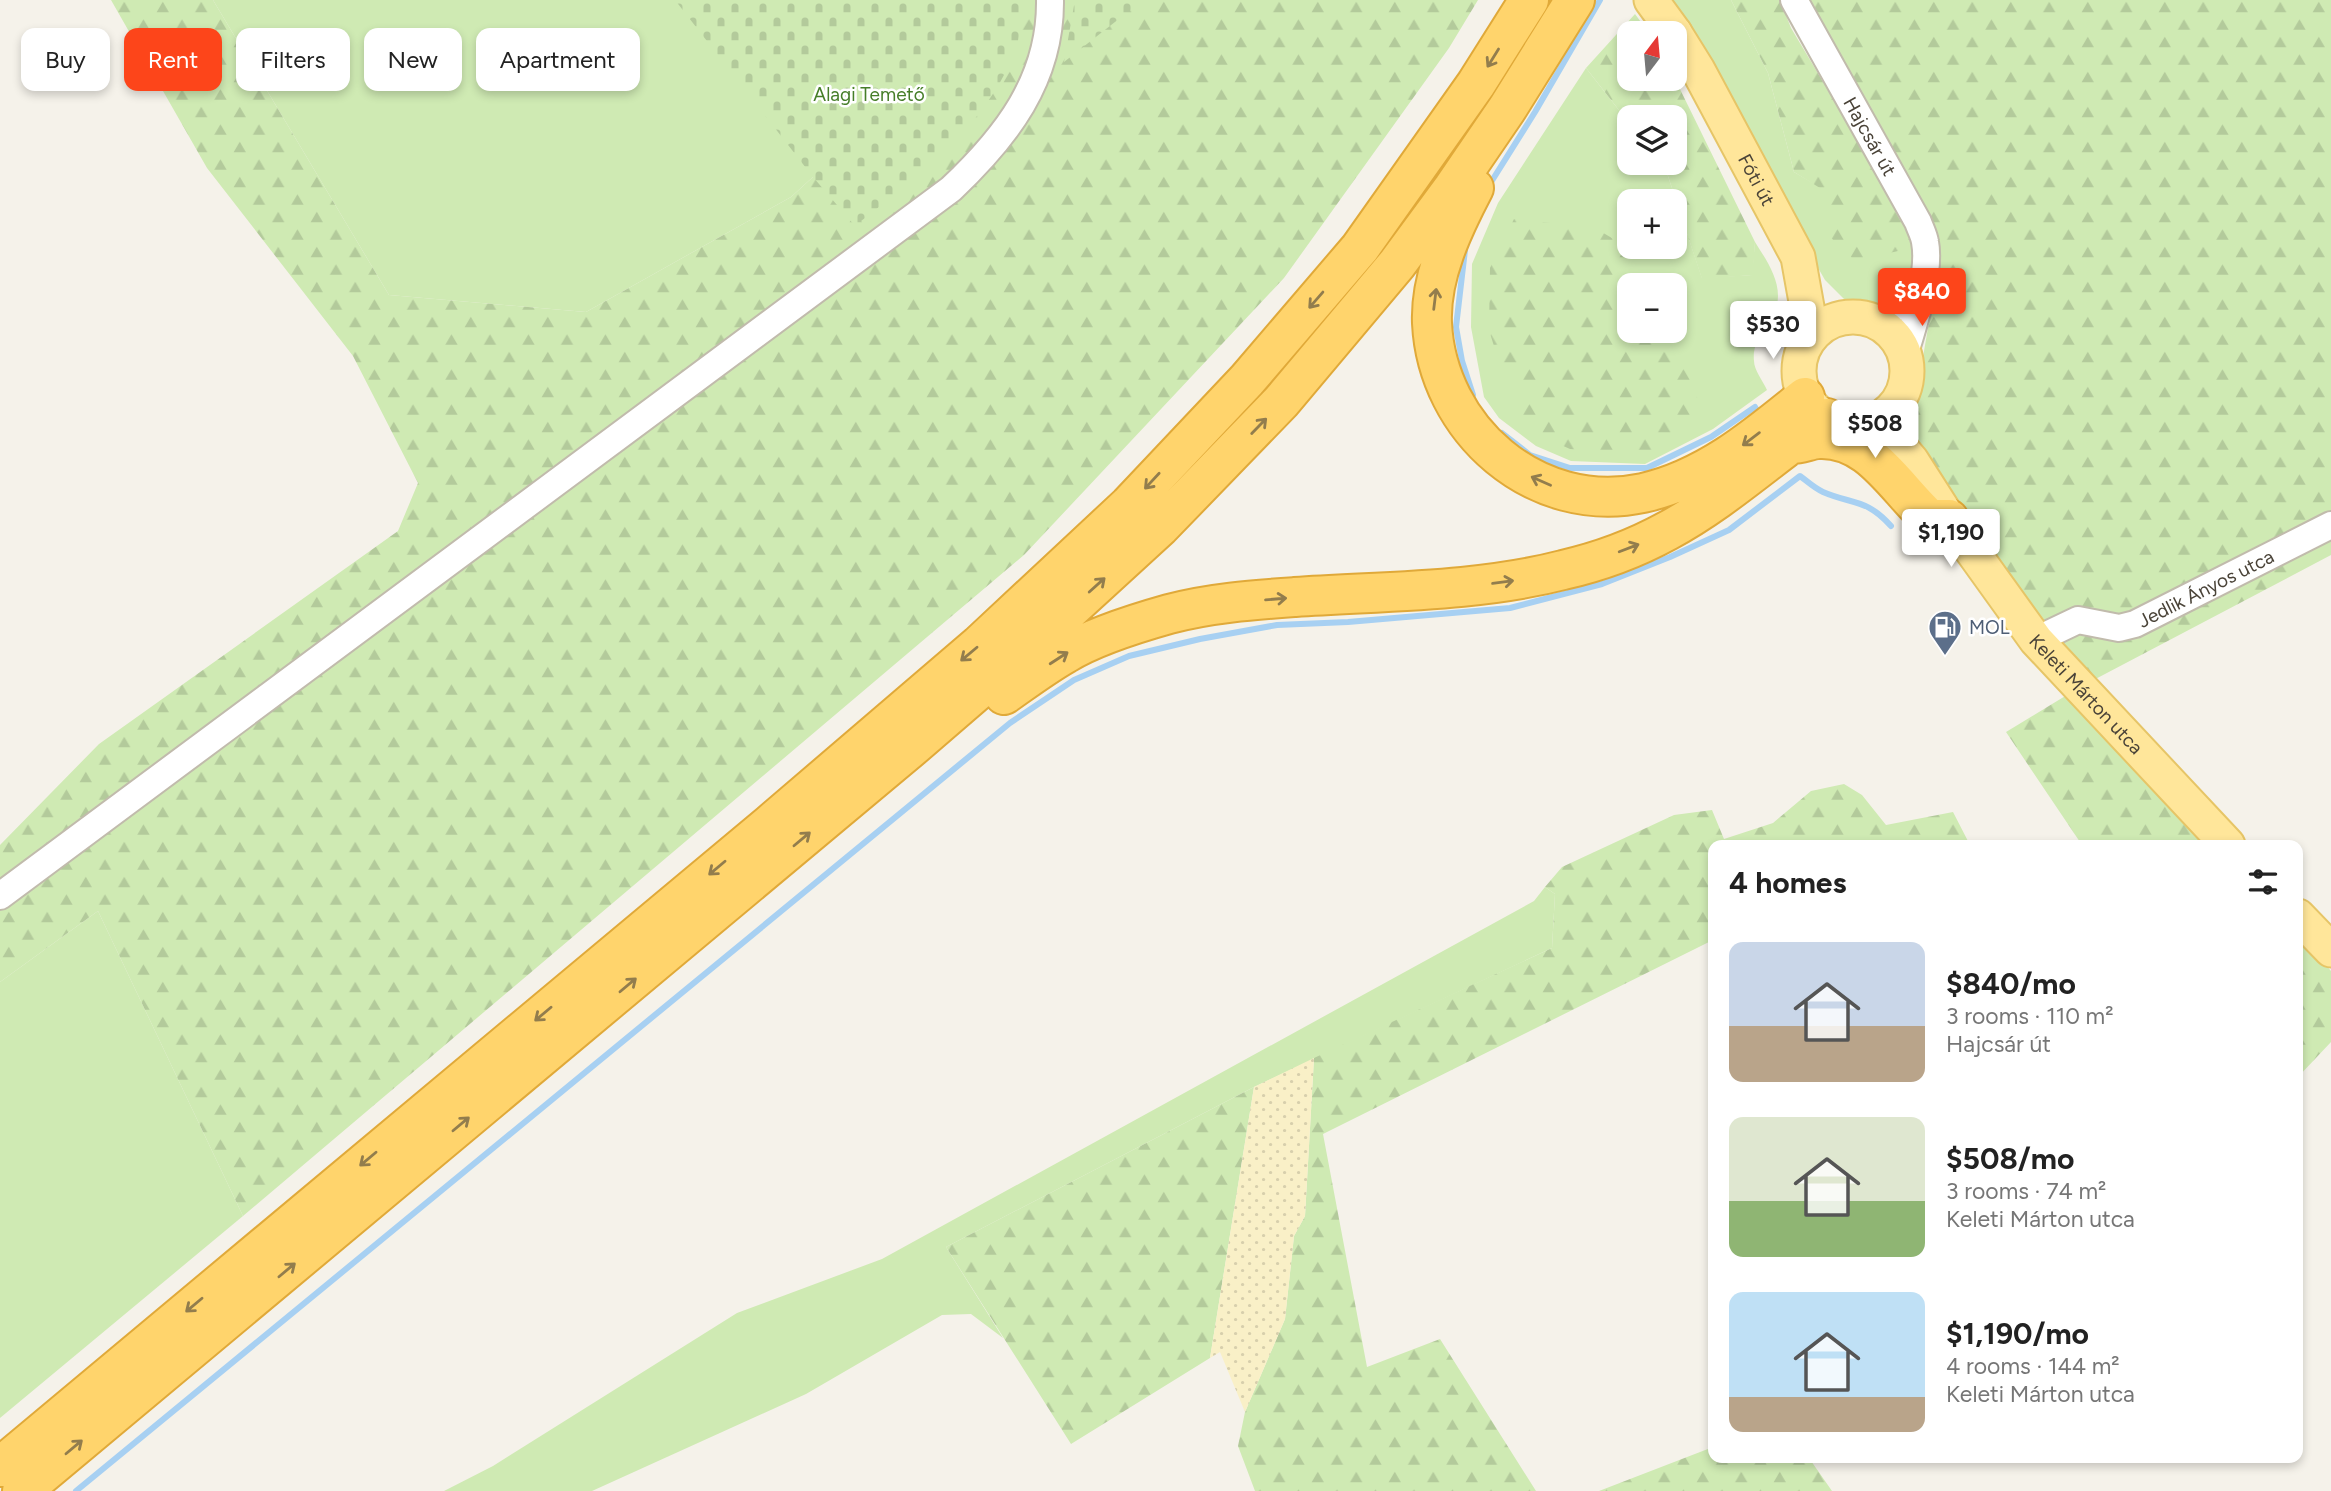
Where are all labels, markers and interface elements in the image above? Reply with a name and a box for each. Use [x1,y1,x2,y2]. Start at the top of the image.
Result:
north arrow [1617,21,1687,91]
map controls [1617,21,1687,343]
chip: Buy [21,28,110,91]
chip: Rent [124,28,222,91]
chip: Filters [236,28,350,91]
chip: New [364,28,462,91]
chip: Apartment [476,28,640,91]
one-way arrow [1486,48,1500,67]
park label: Alagi Temető [813,83,925,106]
street label: Hajcsár út [1838,93,1901,180]
button: layers [1617,105,1687,175]
street label: Fóti út [1733,150,1779,210]
button: + [1617,189,1687,259]
pin: $840 [1881,268,1963,328]
button: − [1617,273,1687,343]
text: $840 [1894,277,1950,305]
one-way arrow [1428,288,1441,310]
one-way arrow [1308,291,1324,309]
pin: $530 [1732,302,1814,361]
text: $530 [1746,310,1800,338]
pin: $508 [1834,400,1916,460]
text: $508 [1847,409,1903,437]
one-way arrow [1250,417,1267,434]
one-way arrow [1743,431,1761,446]
one-way arrow [1144,472,1161,489]
one-way arrow [1530,474,1552,487]
pin: $1,190 [1894,510,2008,569]
text: $1,190 [1918,518,1984,546]
one-way arrow [1617,541,1639,554]
street label: Jedlik Ányos utca [2134,545,2278,633]
one-way arrow [1491,575,1514,588]
one-way arrow [1088,577,1106,593]
one-way arrow [1265,592,1287,605]
fuel station icon: MOL [1926,608,1964,657]
place label: MOL [1969,616,2010,639]
street label: Keleti Márton utca [2024,629,2148,759]
one-way arrow [961,646,979,662]
one-way arrow [1049,651,1068,666]
one-way arrow [793,831,811,847]
one-way arrow [709,860,727,876]
icon: filters [2244,863,2282,901]
text: 4 homes [1729,864,1846,901]
text: $840/mo [1946,965,2076,1002]
icon: home [1785,970,1869,1054]
one-way arrow [618,977,636,993]
text: 3 rooms · 110 m² [1946,1002,2113,1030]
one-way arrow [534,1006,552,1021]
text: Hajcsár út [1946,1030,2051,1058]
one-way arrow [452,1116,470,1132]
text: $508/mo [1946,1140,2074,1177]
icon: home [1785,1145,1869,1229]
one-way arrow [360,1152,378,1167]
text: 3 rooms · 74 m² [1946,1177,2106,1205]
text: Keleti Márton utca [1946,1205,2135,1233]
one-way arrow [277,1262,295,1278]
one-way arrow [185,1297,203,1313]
text: $1,190/mo [1946,1315,2089,1352]
icon: home [1785,1320,1869,1404]
text: 4 rooms · 144 m² [1946,1352,2120,1380]
text: Keleti Márton utca [1946,1380,2135,1408]
one-way arrow [65,1439,83,1455]

